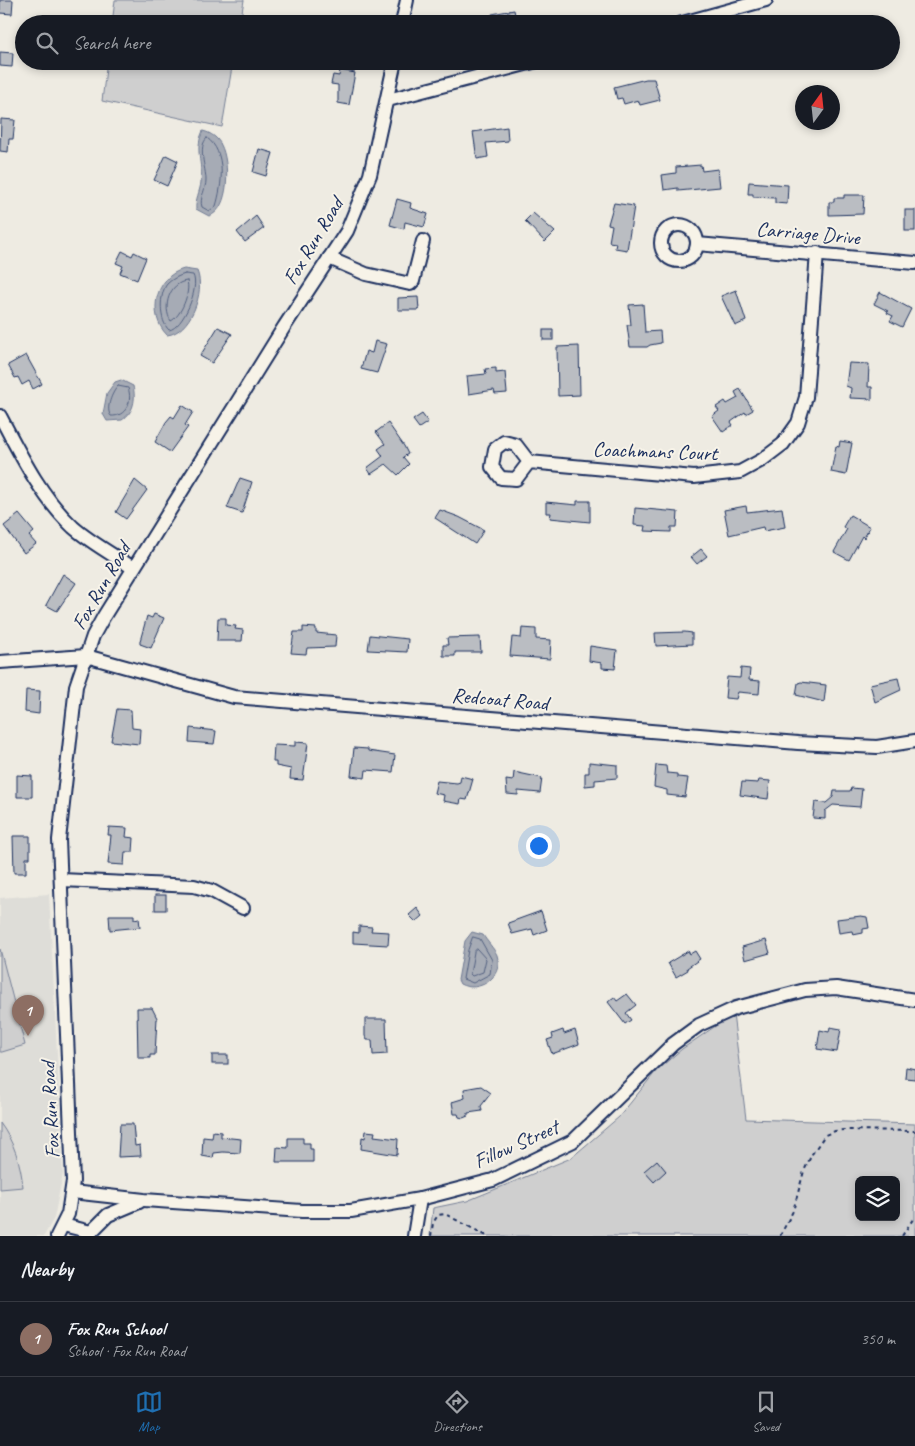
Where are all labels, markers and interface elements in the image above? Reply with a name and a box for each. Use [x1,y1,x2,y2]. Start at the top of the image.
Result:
search box [15,15,900,70]
icon: search [33,29,61,57]
text: Search here [73,31,150,55]
north arrow [795,85,840,130]
street label: Fox Run Road [277,191,350,289]
street label: Carriage Drive [755,216,862,251]
street label: Coachmans Court [592,436,720,466]
street label: Fox Run Road [66,535,138,634]
street label: Redcoat Road [451,682,553,716]
your location [526,833,552,859]
pin: 1 [12,995,44,1036]
street label: Fox Run Road [34,1058,66,1159]
street label: Fillow Street [470,1113,565,1174]
map controls [855,1176,900,1221]
button: layers [855,1176,900,1221]
text: Nearby [20,1256,73,1282]
text: Fox Run School [67,1317,165,1341]
text: 1 [32,1329,40,1349]
text: 350 m [861,1329,895,1349]
text: School · Fox Run Road [67,1341,186,1361]
tab: Map [135,1388,163,1435]
tab: Directions [433,1388,482,1435]
tab: Saved [752,1388,780,1435]

